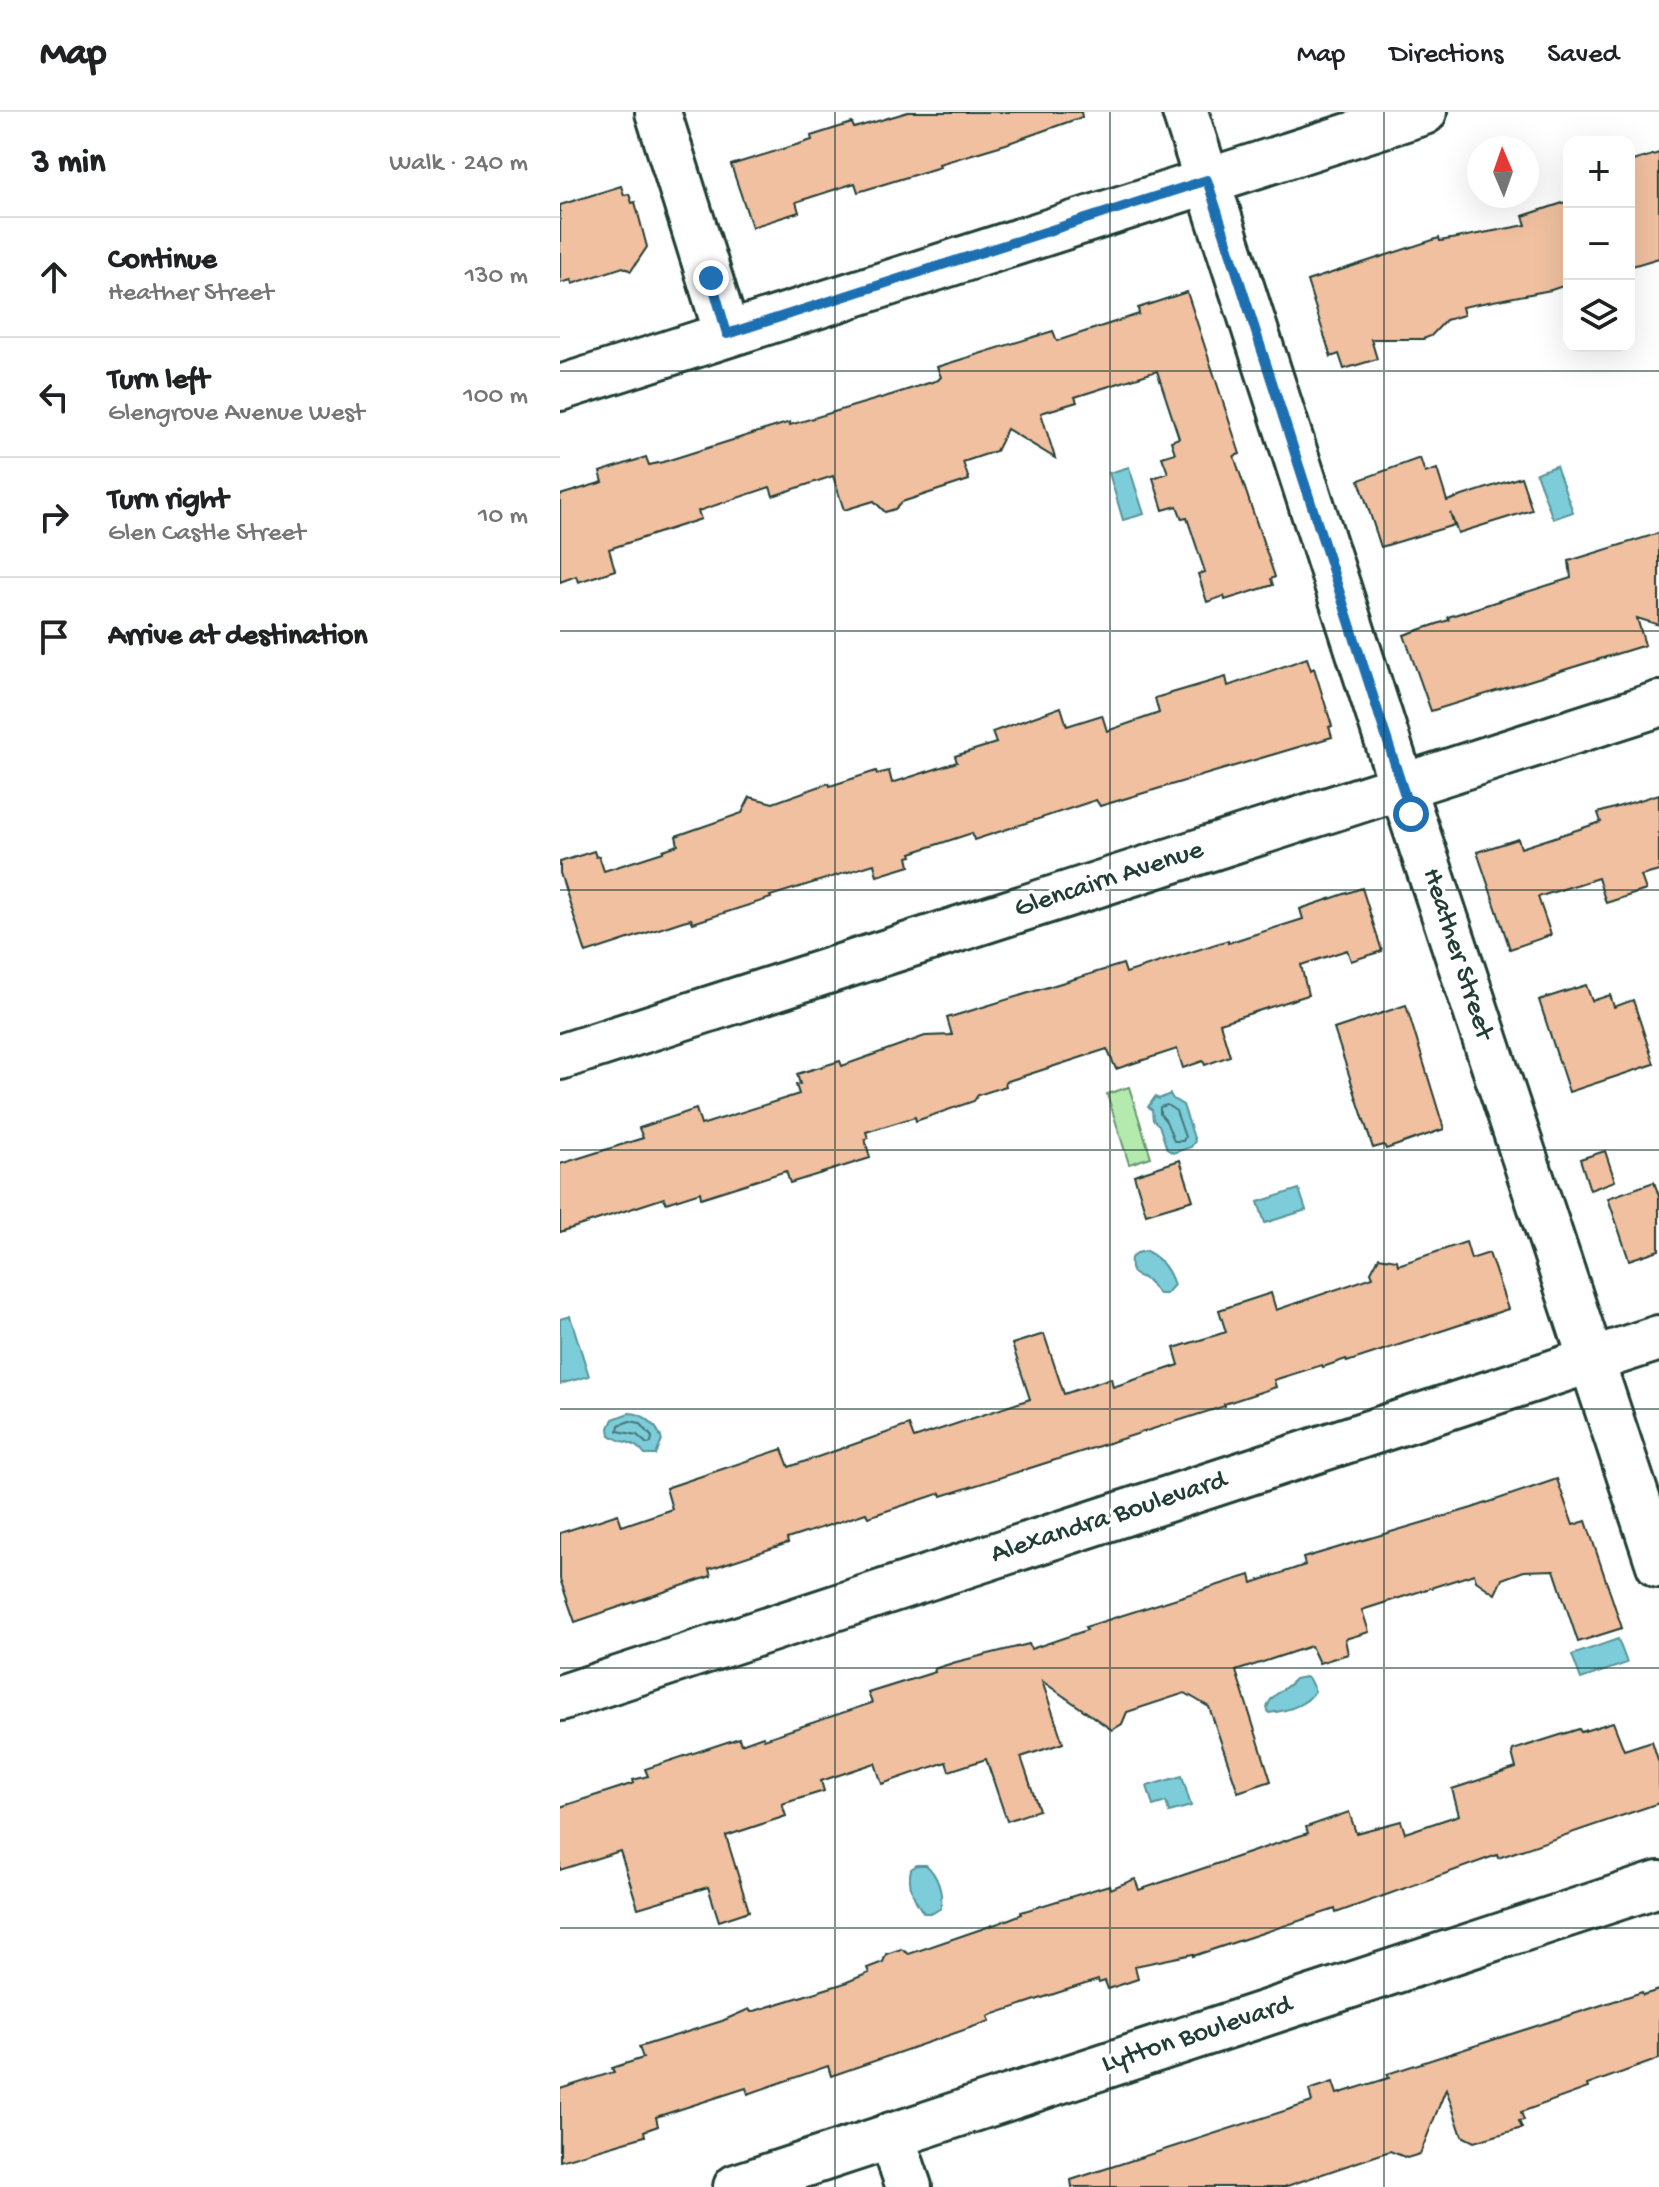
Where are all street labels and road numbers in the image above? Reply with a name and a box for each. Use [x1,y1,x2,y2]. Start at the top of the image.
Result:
street label: Glencairn Avenue [1010,834,1208,926]
street label: Heather Street [1414,864,1501,1046]
street label: Alexandra Boulevard [987,1463,1234,1572]
street label: Lytton Boulevard [1098,1988,1299,2081]

